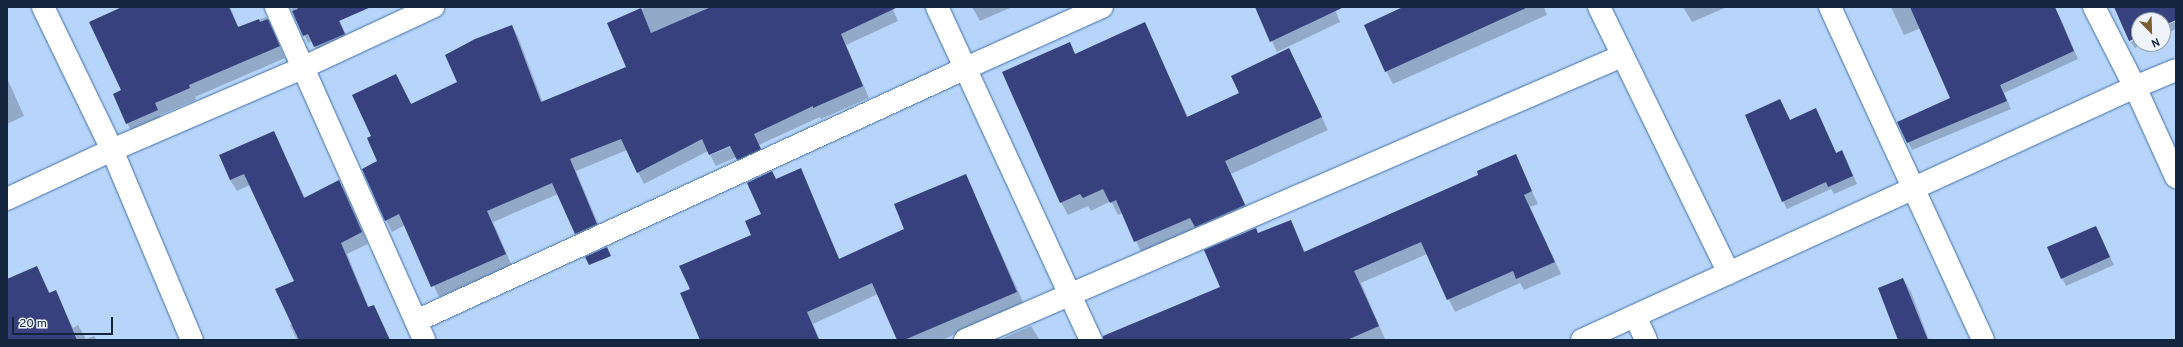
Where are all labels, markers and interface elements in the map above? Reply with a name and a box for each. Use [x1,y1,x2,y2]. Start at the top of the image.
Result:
north arrow [2131,12,2171,52]
text: N [2149,34,2162,50]
scale bar [14,309,115,335]
text: 20 m [19,316,47,332]

